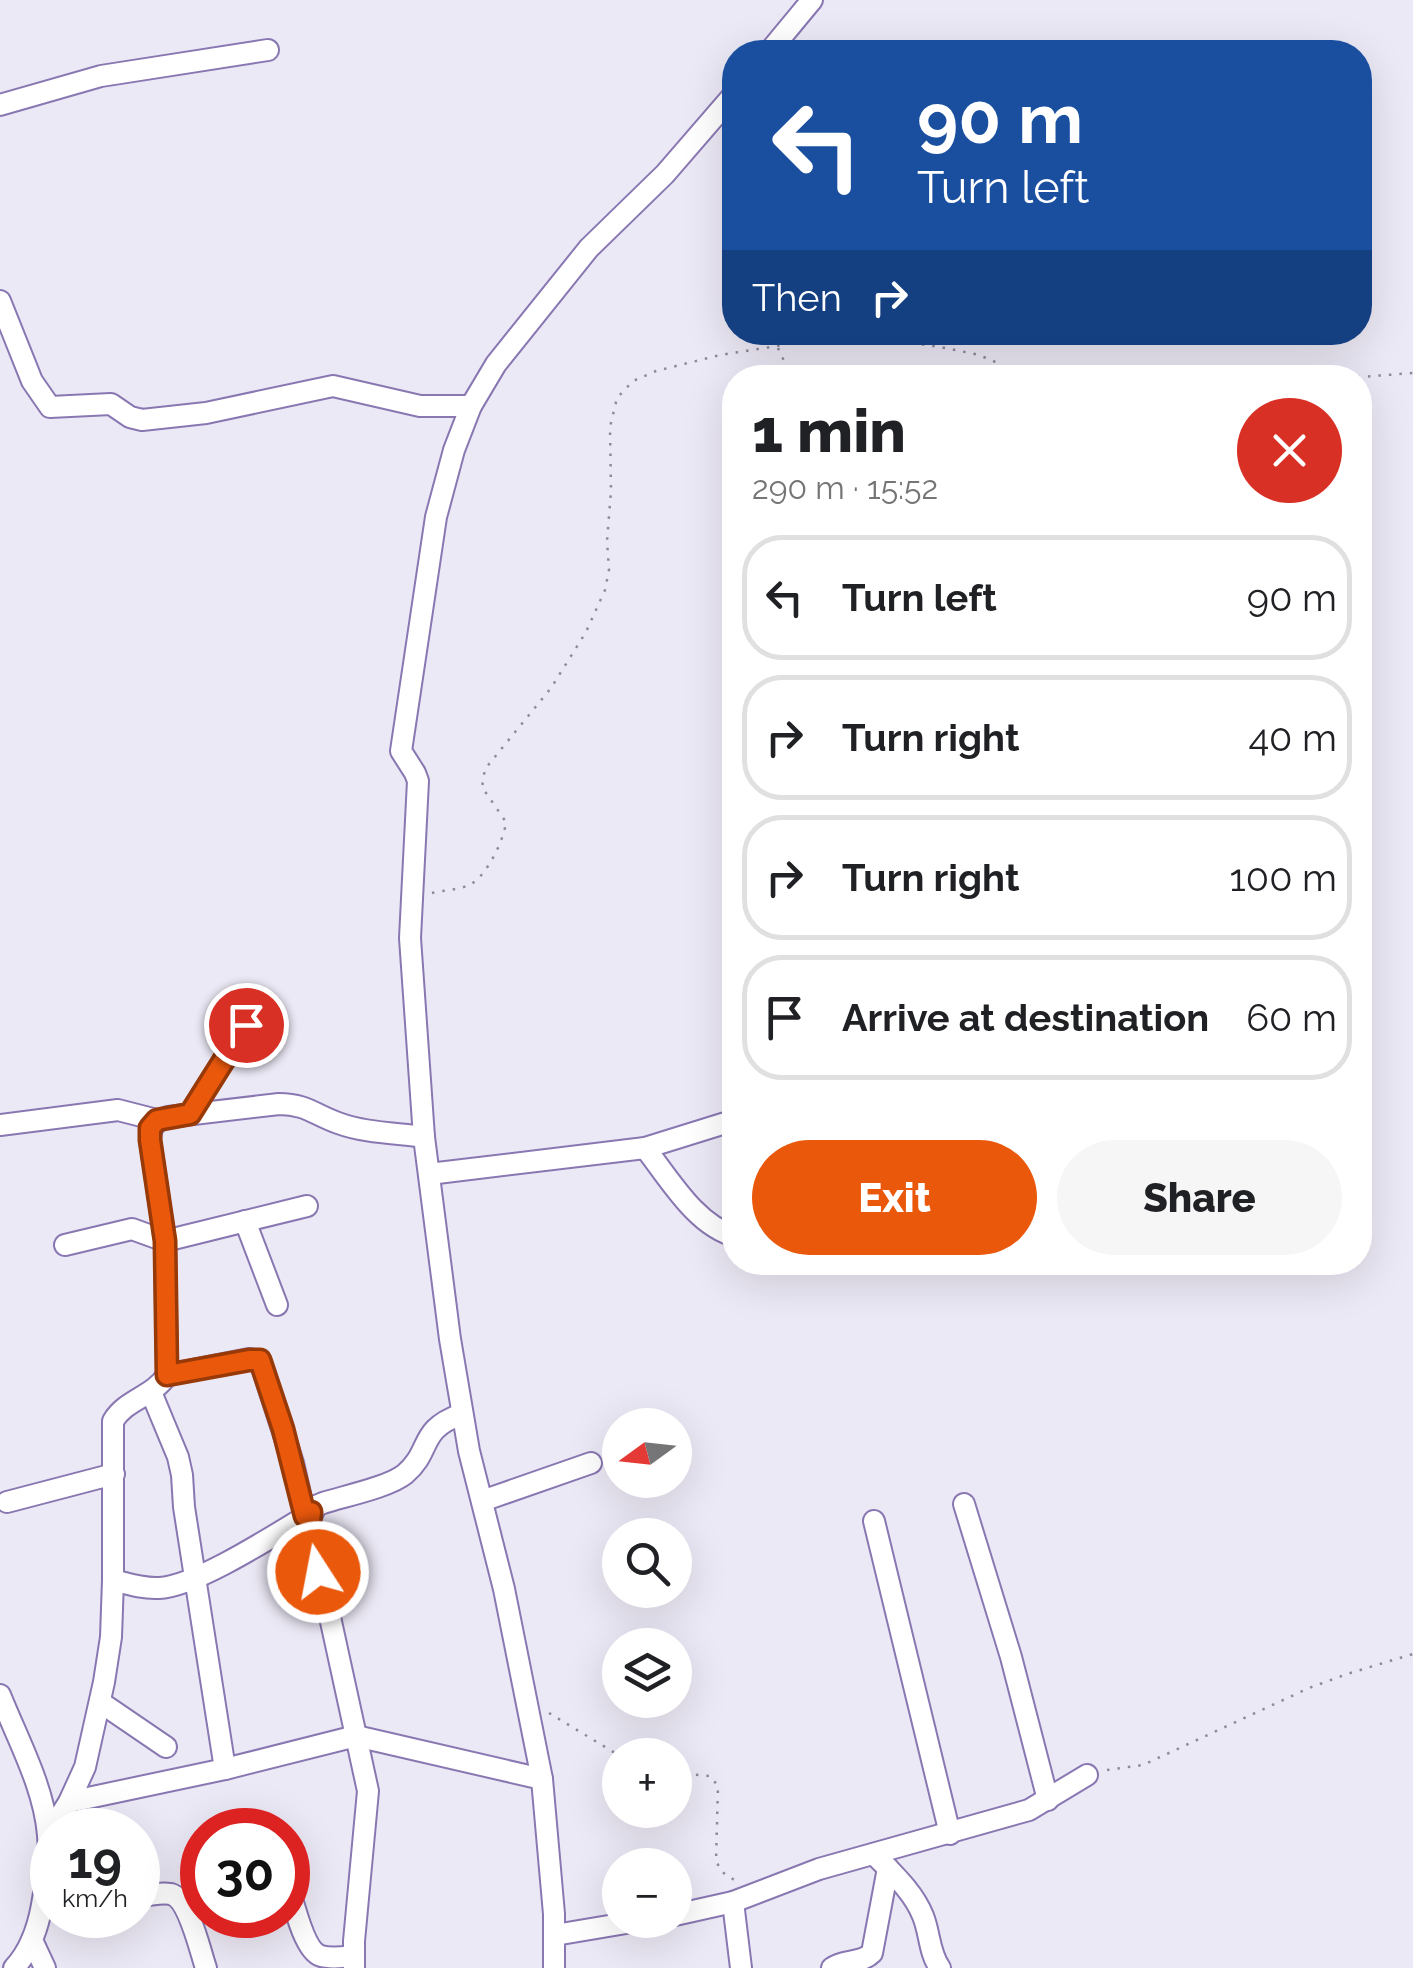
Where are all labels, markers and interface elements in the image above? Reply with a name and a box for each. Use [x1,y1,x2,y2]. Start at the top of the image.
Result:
text: 90 m [917,77,1083,159]
icon: left [752,80,882,210]
text: Turn left [917,161,1089,214]
icon: right [862,270,917,325]
text: Then [752,275,842,320]
text: 1 min [752,396,906,466]
button: close [1237,398,1342,503]
text: 290 m · 15:52 [752,469,938,506]
icon: left [757,570,812,625]
text: Turn left [842,575,997,620]
text: 90 m [1247,575,1337,620]
icon: right [757,710,812,765]
text: Turn right [842,715,1019,760]
text: 40 m [1248,715,1337,760]
icon: right [757,850,812,905]
text: Turn right [842,855,1019,900]
text: 100 m [1230,855,1337,900]
pin [204,983,289,1068]
icon: arrive [757,990,812,1045]
text: Arrive at destination [842,995,1209,1040]
text: 60 m [1246,995,1337,1040]
icon: arrive [219,998,274,1053]
button: Exit [752,1140,1037,1255]
button: Share [1057,1140,1342,1255]
north arrow [602,1408,692,1498]
map controls [602,1408,692,1938]
button: search [602,1518,692,1608]
position arrow [266,1520,370,1624]
button: layers [602,1628,692,1718]
button: + [602,1738,692,1828]
speed limit sign: 30 [180,1808,310,1938]
text: 19 [68,1831,122,1890]
button: − [602,1848,692,1938]
text: km/h [62,1883,128,1913]

